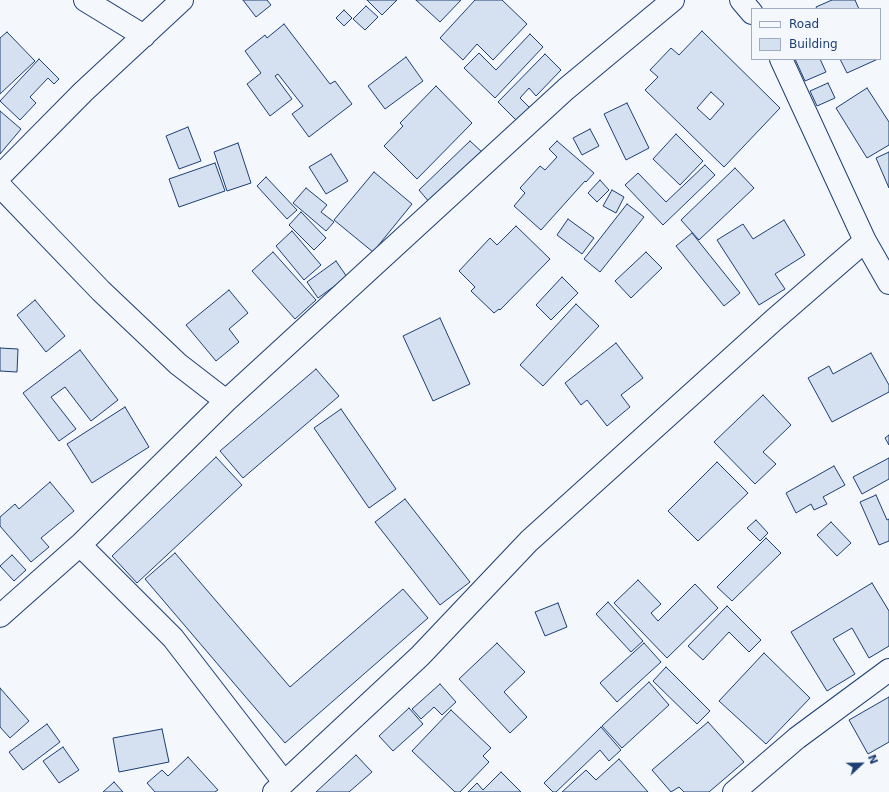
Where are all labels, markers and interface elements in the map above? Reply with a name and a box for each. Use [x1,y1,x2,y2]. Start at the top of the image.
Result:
legend [751,8,881,60]
text: Road [789,17,819,31]
text: Building [789,37,838,51]
north arrow [841,744,881,784]
text: N [865,753,880,766]

